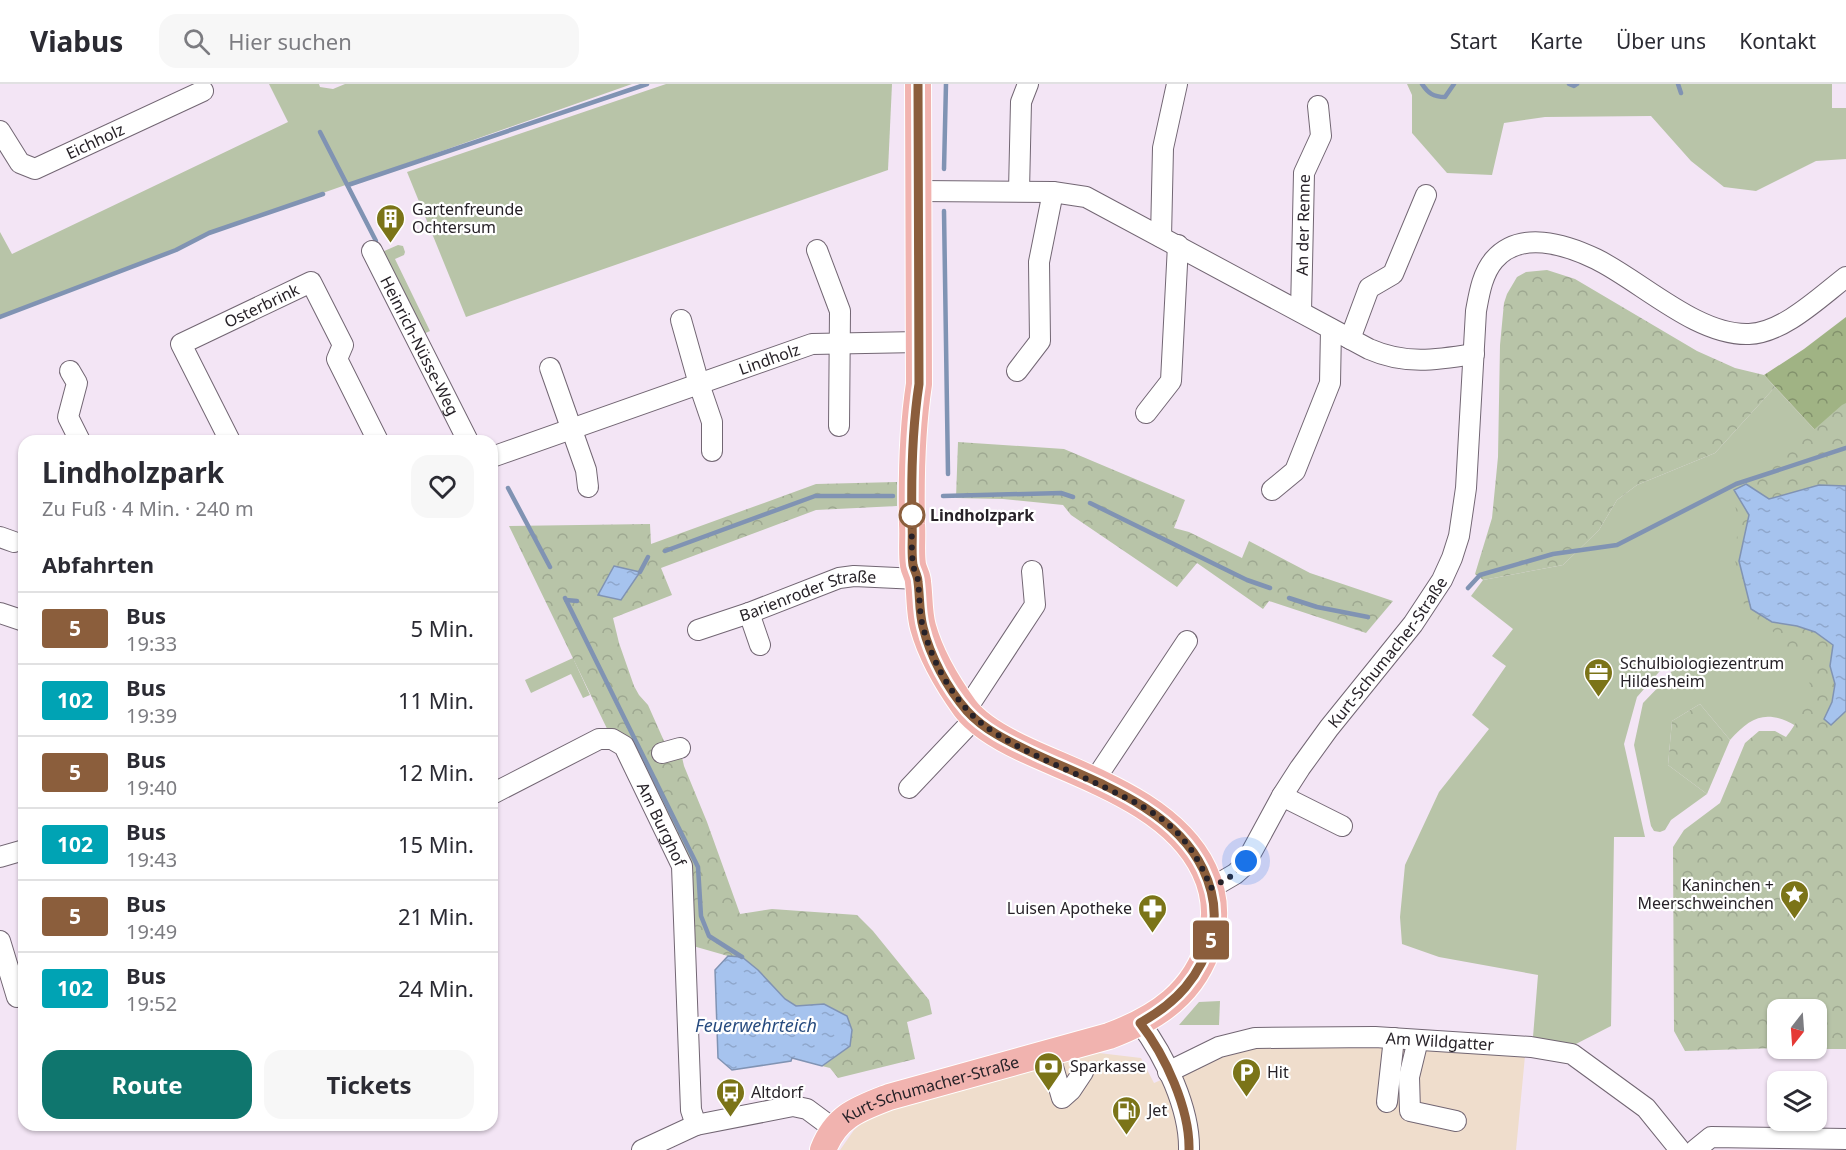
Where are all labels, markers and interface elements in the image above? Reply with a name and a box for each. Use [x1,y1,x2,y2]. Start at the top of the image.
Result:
search box [159,14,579,68]
text: Viabus [30,22,123,60]
icon: search [180,25,213,58]
text: Hier suchen [228,26,352,56]
text: Start [1450,27,1497,55]
text: Karte [1530,27,1583,55]
text: Über uns [1616,27,1706,55]
text: Kontakt [1739,27,1816,55]
street label: Eichholz [62,118,128,164]
street label: An der Renne [1291,174,1315,276]
place label: Gartenfreunde Ochtersum [412,198,523,238]
building icon: Gartenfreunde Ochtersum [375,202,407,244]
street label: Heinrich-Nüsse-Weg [375,272,464,419]
street label: Osterbrink [221,278,303,333]
street label: Lindholz [736,338,803,380]
text: Lindholzpark [42,453,224,491]
button: heart [411,455,474,518]
text: Zu Fuß · 4 Min. · 240 m [42,495,254,522]
marker: Lindholzpark [899,502,925,528]
place label: Lindholzpark [930,504,1034,526]
text: Abfahrten [42,549,154,579]
street label: Barienroder Straße [736,565,877,626]
street label: Kurt-Schumacher-Straße [1323,572,1452,732]
text: Bus [126,600,166,630]
text: 5 Min. [411,613,474,643]
text: 5 [69,614,81,642]
text: 19:33 [126,630,177,657]
place label: Schulbiologiezentrum Hildesheim [1620,652,1784,692]
office icon: Schulbiologiezentrum Hildesheim [1583,656,1615,698]
text: Bus [126,672,166,702]
text: 11 Min. [398,685,474,715]
text: 102 [57,686,93,714]
text: 19:39 [126,702,177,729]
text: Bus [126,744,166,774]
text: 12 Min. [398,757,474,787]
text: 5 [69,758,81,786]
text: 19:40 [126,774,177,801]
street label: Am Burghof [632,778,692,871]
text: Bus [126,816,166,846]
text: 15 Min. [398,829,474,859]
text: 102 [57,830,93,858]
text: 19:43 [126,846,177,873]
your location [1231,846,1261,876]
place label: Kaninchen + Meerschweinchen [1638,874,1774,914]
place icon: Kaninchen + Meerschweinchen [1779,878,1811,920]
text: Bus [126,888,166,918]
pharmacy icon: Luisen Apotheke [1137,892,1169,934]
place label: Luisen Apotheke [1007,897,1132,919]
text: 21 Min. [398,901,474,931]
text: 5 [69,902,81,930]
text: 19:49 [126,918,177,945]
line badge: 5 [1192,920,1230,960]
text: 5 [1205,926,1217,954]
text: Bus [126,960,166,990]
text: 24 Min. [398,973,474,1003]
text: 102 [57,974,93,1002]
text: 19:52 [126,990,177,1017]
north arrow [1767,999,1827,1059]
map controls [1767,999,1827,1131]
water label: Feuerwehrteich [695,1013,817,1037]
street label: Am Wildgatter [1385,1027,1495,1056]
button: Route [42,1050,252,1119]
button: Tickets [264,1050,474,1119]
street label: Kurt-Schumacher-Straße [837,1050,1021,1128]
bank icon: Sparkasse [1033,1050,1065,1092]
place label: Sparkasse [1070,1055,1146,1077]
parking icon: Hit [1230,1056,1262,1098]
place label: Hit [1267,1061,1289,1083]
button: layers [1767,1071,1827,1131]
bus stop icon: Altdorf [714,1076,746,1118]
place label: Altdorf [751,1081,804,1103]
fuel station icon: Jet [1111,1094,1143,1136]
place label: Jet [1146,1099,1167,1121]

